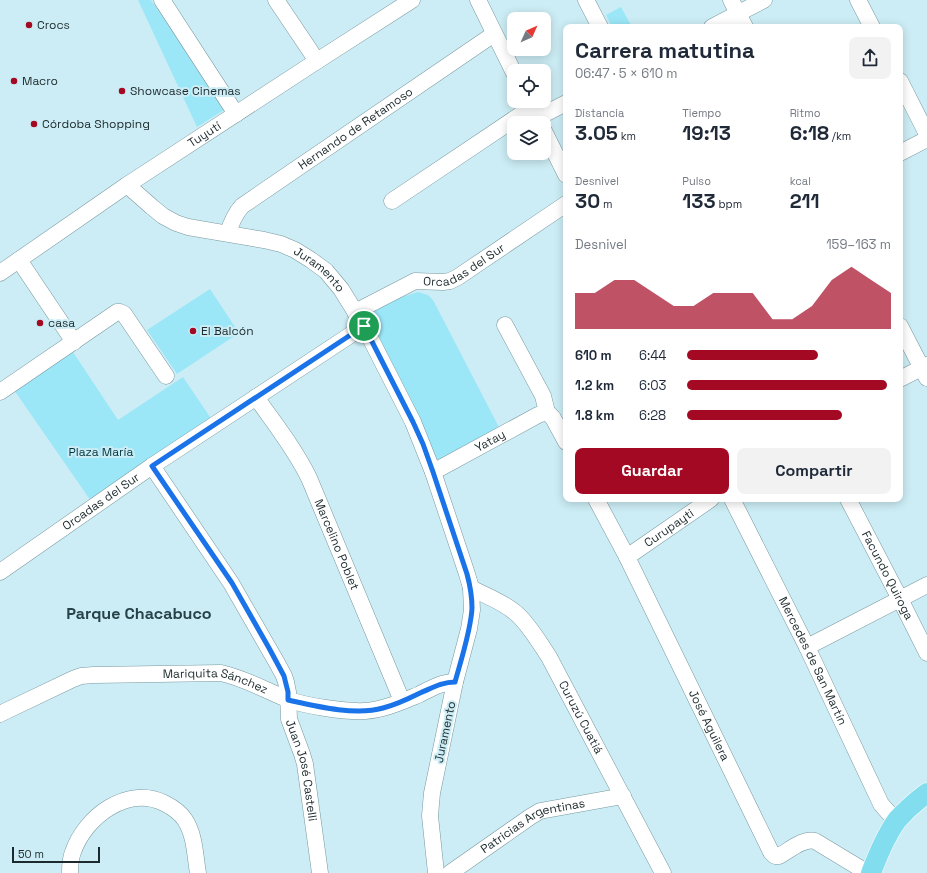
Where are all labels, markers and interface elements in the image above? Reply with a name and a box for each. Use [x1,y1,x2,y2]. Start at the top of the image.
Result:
north arrow [507,12,551,56]
map controls [507,12,551,160]
place label: Crocs [37,17,70,33]
marker: Crocs [24,20,34,30]
text: Carrera matutina [575,36,755,64]
button: share [849,37,891,79]
button: locate [507,64,551,108]
text: 06:47 · 5 × 610 m [575,65,677,82]
place label: Macro [22,73,58,89]
marker: Macro [9,76,19,86]
place label: Showcase Cinemas [130,83,241,99]
street label: Hernando de Retamoso [295,84,416,173]
marker: Showcase Cinemas [117,86,127,96]
text: Distancia [575,106,624,120]
text: Tiempo [682,106,721,120]
text: Ritmo [790,106,821,120]
place label: Córdoba Shopping [42,116,150,132]
button: layers [507,116,551,160]
street label: Tuyutí [185,118,224,151]
marker: Córdoba Shopping [29,119,39,129]
text: 3.05 [575,120,618,146]
text: 19:13 [682,120,731,146]
text: 6:18 [790,120,829,146]
text: km [618,129,636,143]
text: /km [829,129,851,143]
text: Desnivel [575,174,619,188]
text: Pulso [682,174,711,188]
text: kcal [790,174,811,188]
text: 30 [575,188,600,214]
text: 133 [682,188,716,214]
text: 211 [790,188,820,214]
text: m [600,197,612,211]
text: bpm [716,197,742,211]
text: Desnivel [575,236,627,253]
text: 159–163 m [826,236,891,253]
street label: Orcadas del Sur [423,240,508,290]
street label: Juramento [291,243,348,295]
pin [347,309,381,343]
place label: casa [48,315,75,331]
icon: arrive [353,315,375,337]
marker: casa [35,318,45,328]
place label: El Balcón [201,323,254,339]
marker: El Balcón [188,326,198,336]
text: 610 m [575,347,612,364]
text: 6:44 [639,347,667,364]
text: 1.2 km [575,377,614,394]
text: 6:03 [639,377,666,394]
text: 1.8 km [575,407,614,424]
text: 6:28 [639,407,666,424]
street label: Yatay [472,426,508,456]
park label: Plaza María [69,444,134,460]
button: Guardar [575,448,729,494]
button: Compartir [737,448,891,494]
street label: Orcadas del Sur [59,469,143,534]
street label: Marcelino Poblet [311,497,363,592]
street label: Curupayti [641,505,697,551]
street label: Facundo Quiroga [858,528,917,623]
street label: Mercedes de San Martín [775,594,851,728]
district label: Parque Chacabuco [66,603,212,624]
street label: Mariquita Sánchez [163,665,270,697]
street label: Curuzú Cuatiá [555,678,607,757]
street label: José Aguilera [685,687,733,764]
street label: Juramento [431,700,459,764]
street label: Juan José Castelli [282,717,321,822]
street label: Patricias Argentinas [477,795,586,857]
scale bar [12,845,100,864]
text: 50 m [18,847,44,861]

